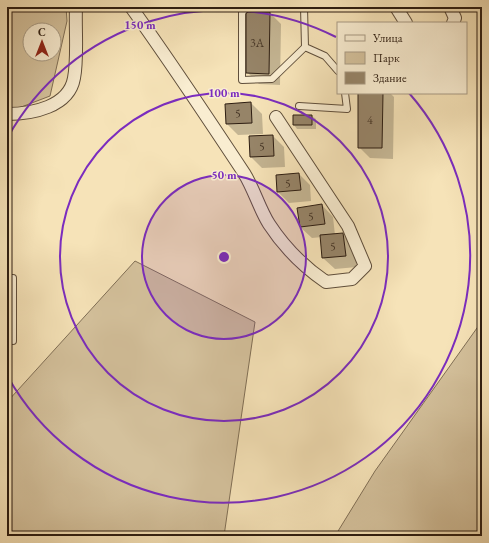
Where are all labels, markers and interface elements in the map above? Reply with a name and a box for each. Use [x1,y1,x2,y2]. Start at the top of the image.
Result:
text: 150 m [124,17,156,33]
north arrow [22,22,62,62]
legend [337,22,467,94]
text: С [38,25,46,39]
text: Улица [372,30,403,46]
house number: 3А [250,35,265,51]
text: Парк [373,50,400,66]
text: Здание [373,70,407,86]
text: 100 m [208,85,240,101]
house number: 5 [235,105,241,121]
house number: 4 [367,112,373,128]
house number: 5 [259,138,265,154]
text: 50 m [211,167,237,183]
house number: 5 [285,175,291,191]
house number: 5 [308,208,314,224]
house number: 5 [330,238,336,254]
centre of rings [217,250,231,264]

